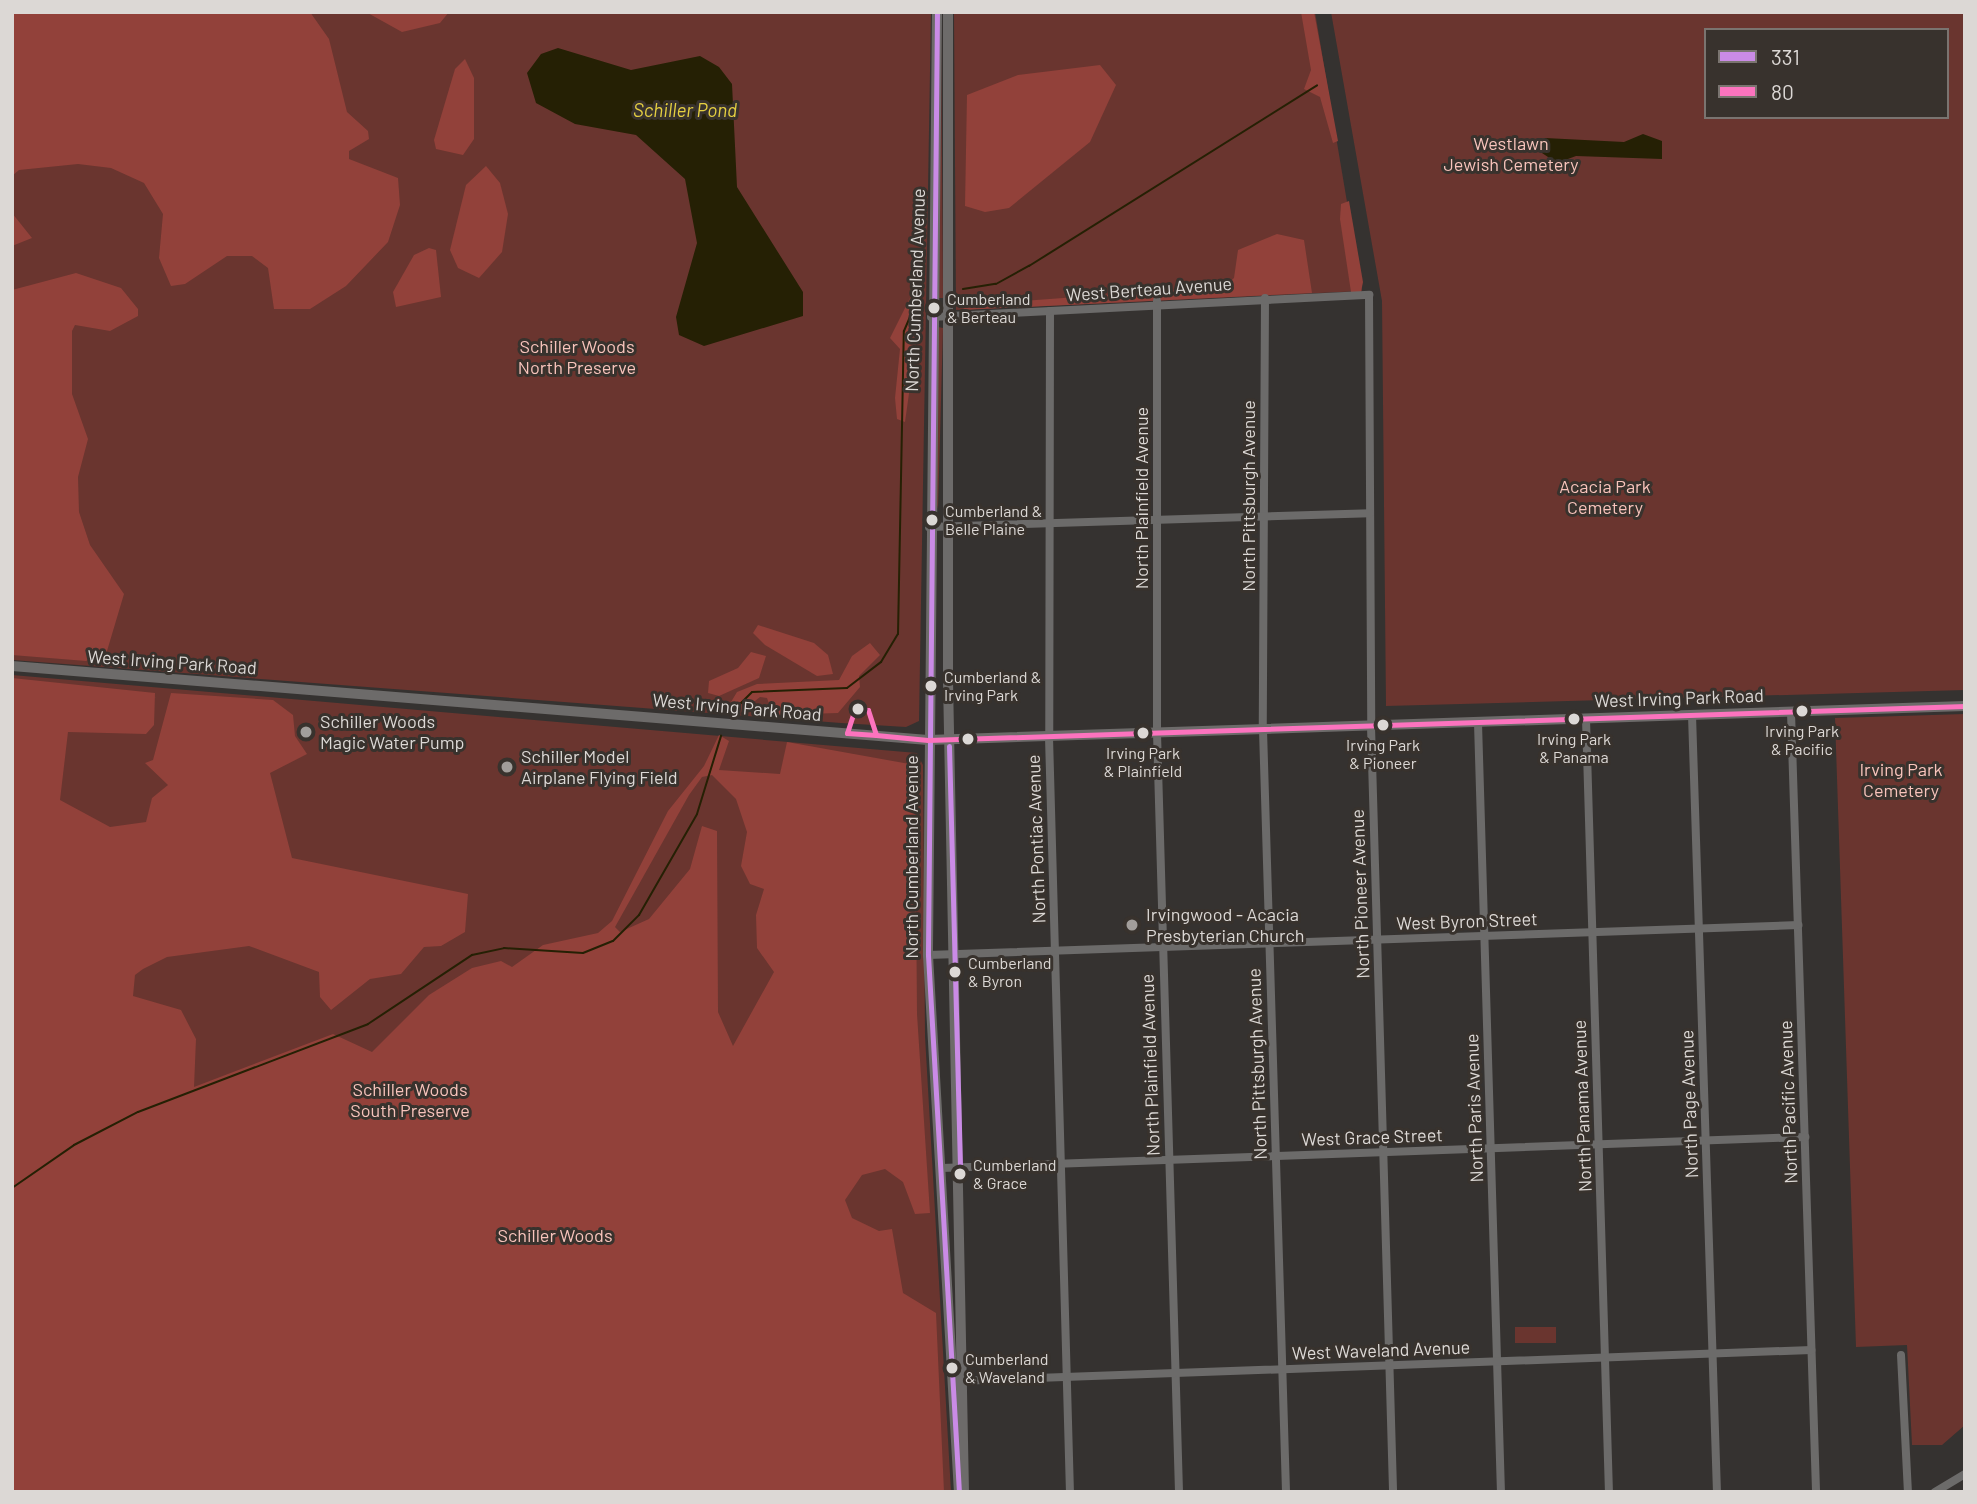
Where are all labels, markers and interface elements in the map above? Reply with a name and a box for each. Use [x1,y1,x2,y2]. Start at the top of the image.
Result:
legend [1704,28,1949,119]
text: 331 [1771,44,1800,69]
text: 80 [1771,79,1794,104]
water label: Schiller Pond [633,99,737,121]
park label: Westlawn Jewish Cemetery [1443,133,1579,176]
street label: North Cumberland Avenue [901,188,929,392]
street label: West Berteau Avenue [1065,272,1233,306]
place label: Cumberland & Berteau [947,289,1031,327]
marker: Cumberland & Berteau [927,301,941,315]
park label: Schiller Woods North Preserve [518,336,636,378]
street label: North Pittsburgh Avenue [1237,400,1259,592]
street label: North Plainfield Avenue [1130,407,1152,589]
park label: Acacia Park Cemetery [1559,476,1651,518]
place label: Cumberland & Belle Plaine [945,501,1042,539]
marker: Cumberland & Belle Plaine [925,513,939,527]
street label: West Irving Park Road [87,645,257,679]
place label: Cumberland & Irving Park [944,667,1041,705]
marker: Cumberland & Irving Park [924,679,938,693]
street label: West Irving Park Road [1594,684,1764,712]
street label: West Irving Park Road [652,689,822,725]
unlabelled marker [851,702,865,716]
marker: Irving Park & Pacific [1795,704,1809,718]
place label: Schiller Woods Magic Water Pump [320,711,464,754]
marker: Irving Park & Panama [1567,712,1581,726]
marker: Irving Park & Pioneer [1376,718,1390,732]
place label: Irving Park & Pacific [1765,721,1839,759]
marker: Schiller Woods Magic Water Pump [298,724,314,740]
marker: Irving Park & Plainfield [1136,726,1150,740]
place label: Irving Park & Panama [1537,729,1611,767]
unlabelled marker [961,732,975,746]
place label: Irving Park & Pioneer [1346,735,1420,773]
place label: Irving Park & Plainfield [1104,743,1182,781]
place label: Schiller Model Airplane Flying Field [521,746,678,788]
street label: North Pontiac Avenue [1022,754,1050,924]
street label: North Cumberland Avenue [900,755,922,959]
marker: Schiller Model Airplane Flying Field [499,759,515,775]
park label: Irving Park Cemetery [1859,759,1943,802]
street label: North Pioneer Avenue [1346,809,1374,979]
place label: Irvingwood - Acacia Presbyterian Church [1146,904,1304,946]
street label: West Byron Street [1396,908,1538,934]
marker: Irvingwood - Acacia Presbyterian Church [1124,917,1140,933]
place label: Cumberland & Byron [968,953,1052,991]
marker: Cumberland & Byron [948,965,962,979]
street label: North Pittsburgh Avenue [1243,968,1271,1160]
street label: North Plainfield Avenue [1136,974,1164,1156]
street label: North Panama Avenue [1568,1020,1596,1192]
street label: North Pacific Avenue [1774,1020,1802,1184]
street label: North Page Avenue [1676,1029,1702,1179]
street label: North Paris Avenue [1461,1033,1487,1183]
park label: Schiller Woods South Preserve [350,1079,470,1122]
street label: West Grace Street [1301,1124,1443,1150]
place label: Cumberland & Grace [973,1155,1057,1193]
marker: Cumberland & Grace [953,1167,967,1181]
park label: Schiller Woods [497,1224,613,1246]
street label: West Waveland Avenue [1291,1336,1471,1364]
place label: Cumberland & Waveland [965,1349,1049,1387]
marker: Cumberland & Waveland [945,1361,959,1375]

